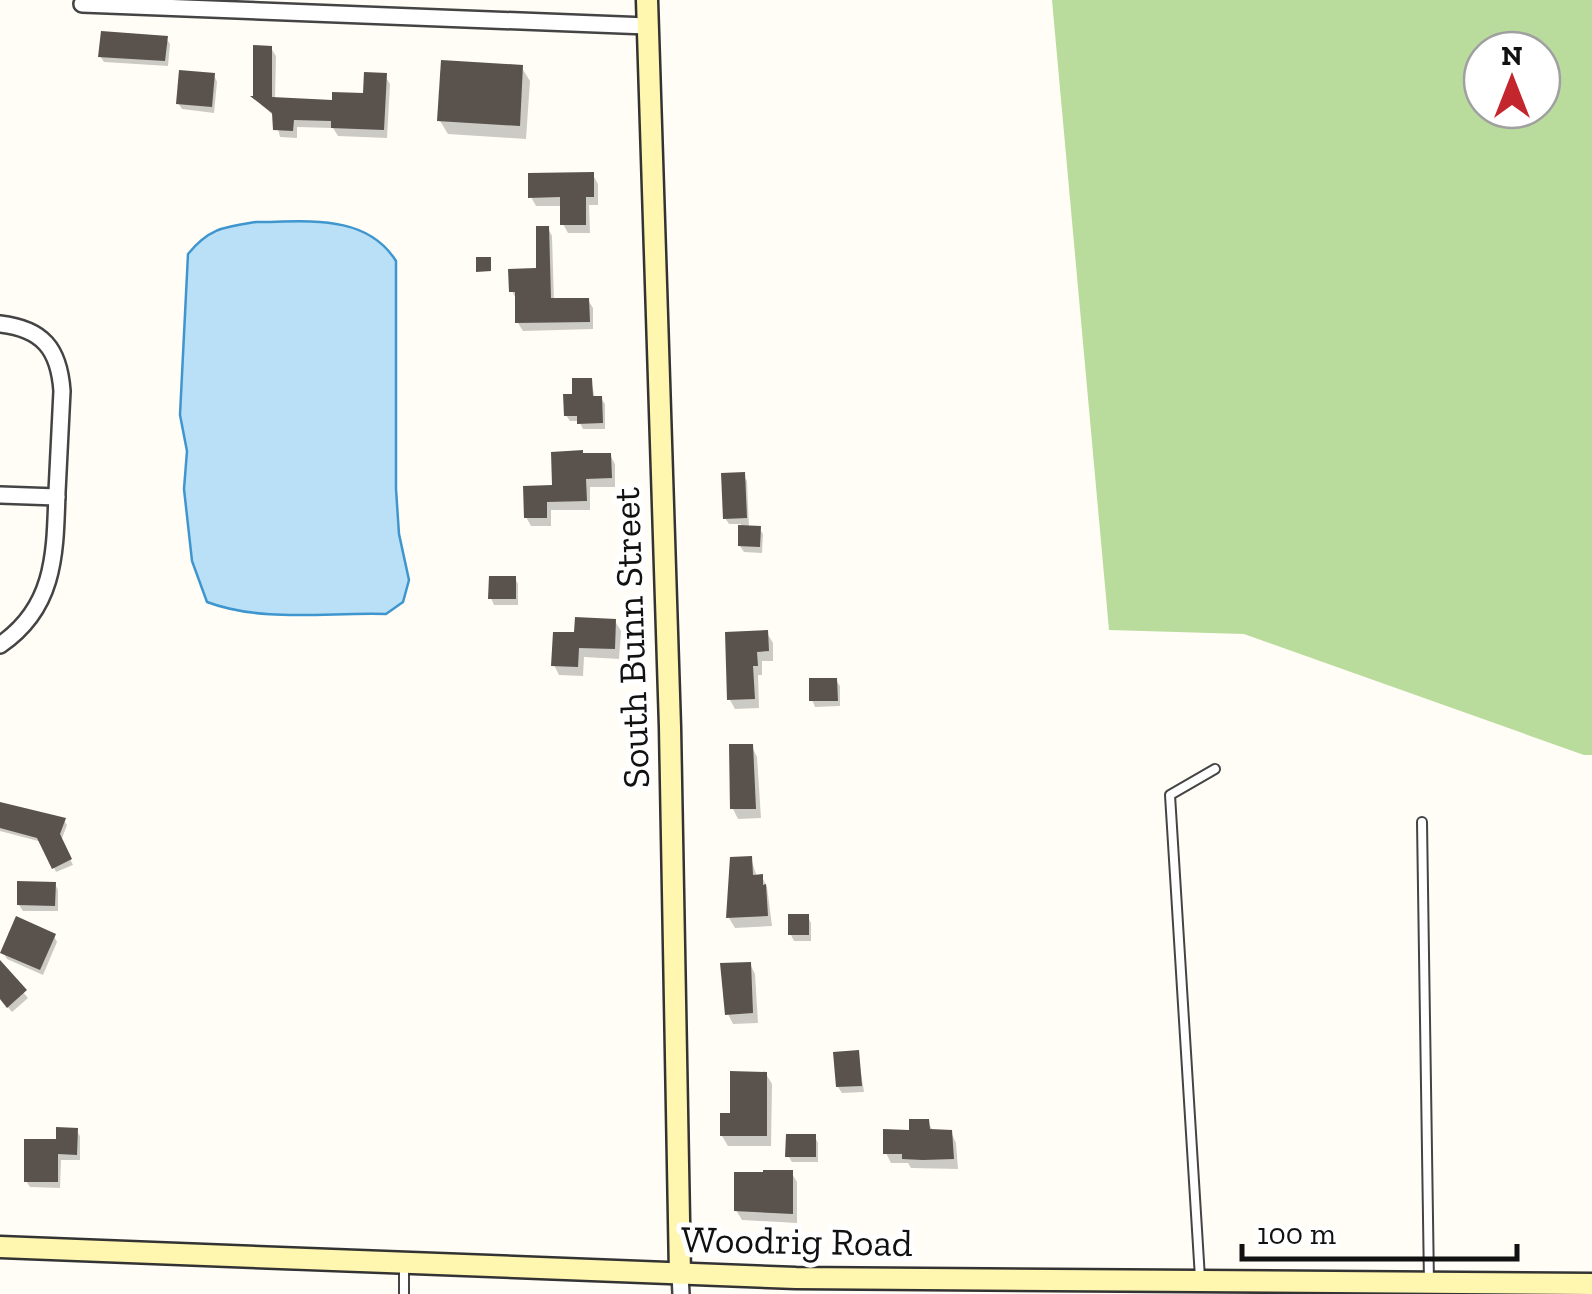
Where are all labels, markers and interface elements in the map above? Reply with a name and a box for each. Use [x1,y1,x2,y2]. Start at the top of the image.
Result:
north arrow [1462,30,1562,130]
text: N [1501,39,1523,72]
street label: South Bunn Street [603,487,659,789]
scale bar [1242,1199,1517,1261]
street label: Woodrig Road [681,1216,913,1266]
text: 100 m [1257,1216,1336,1252]

